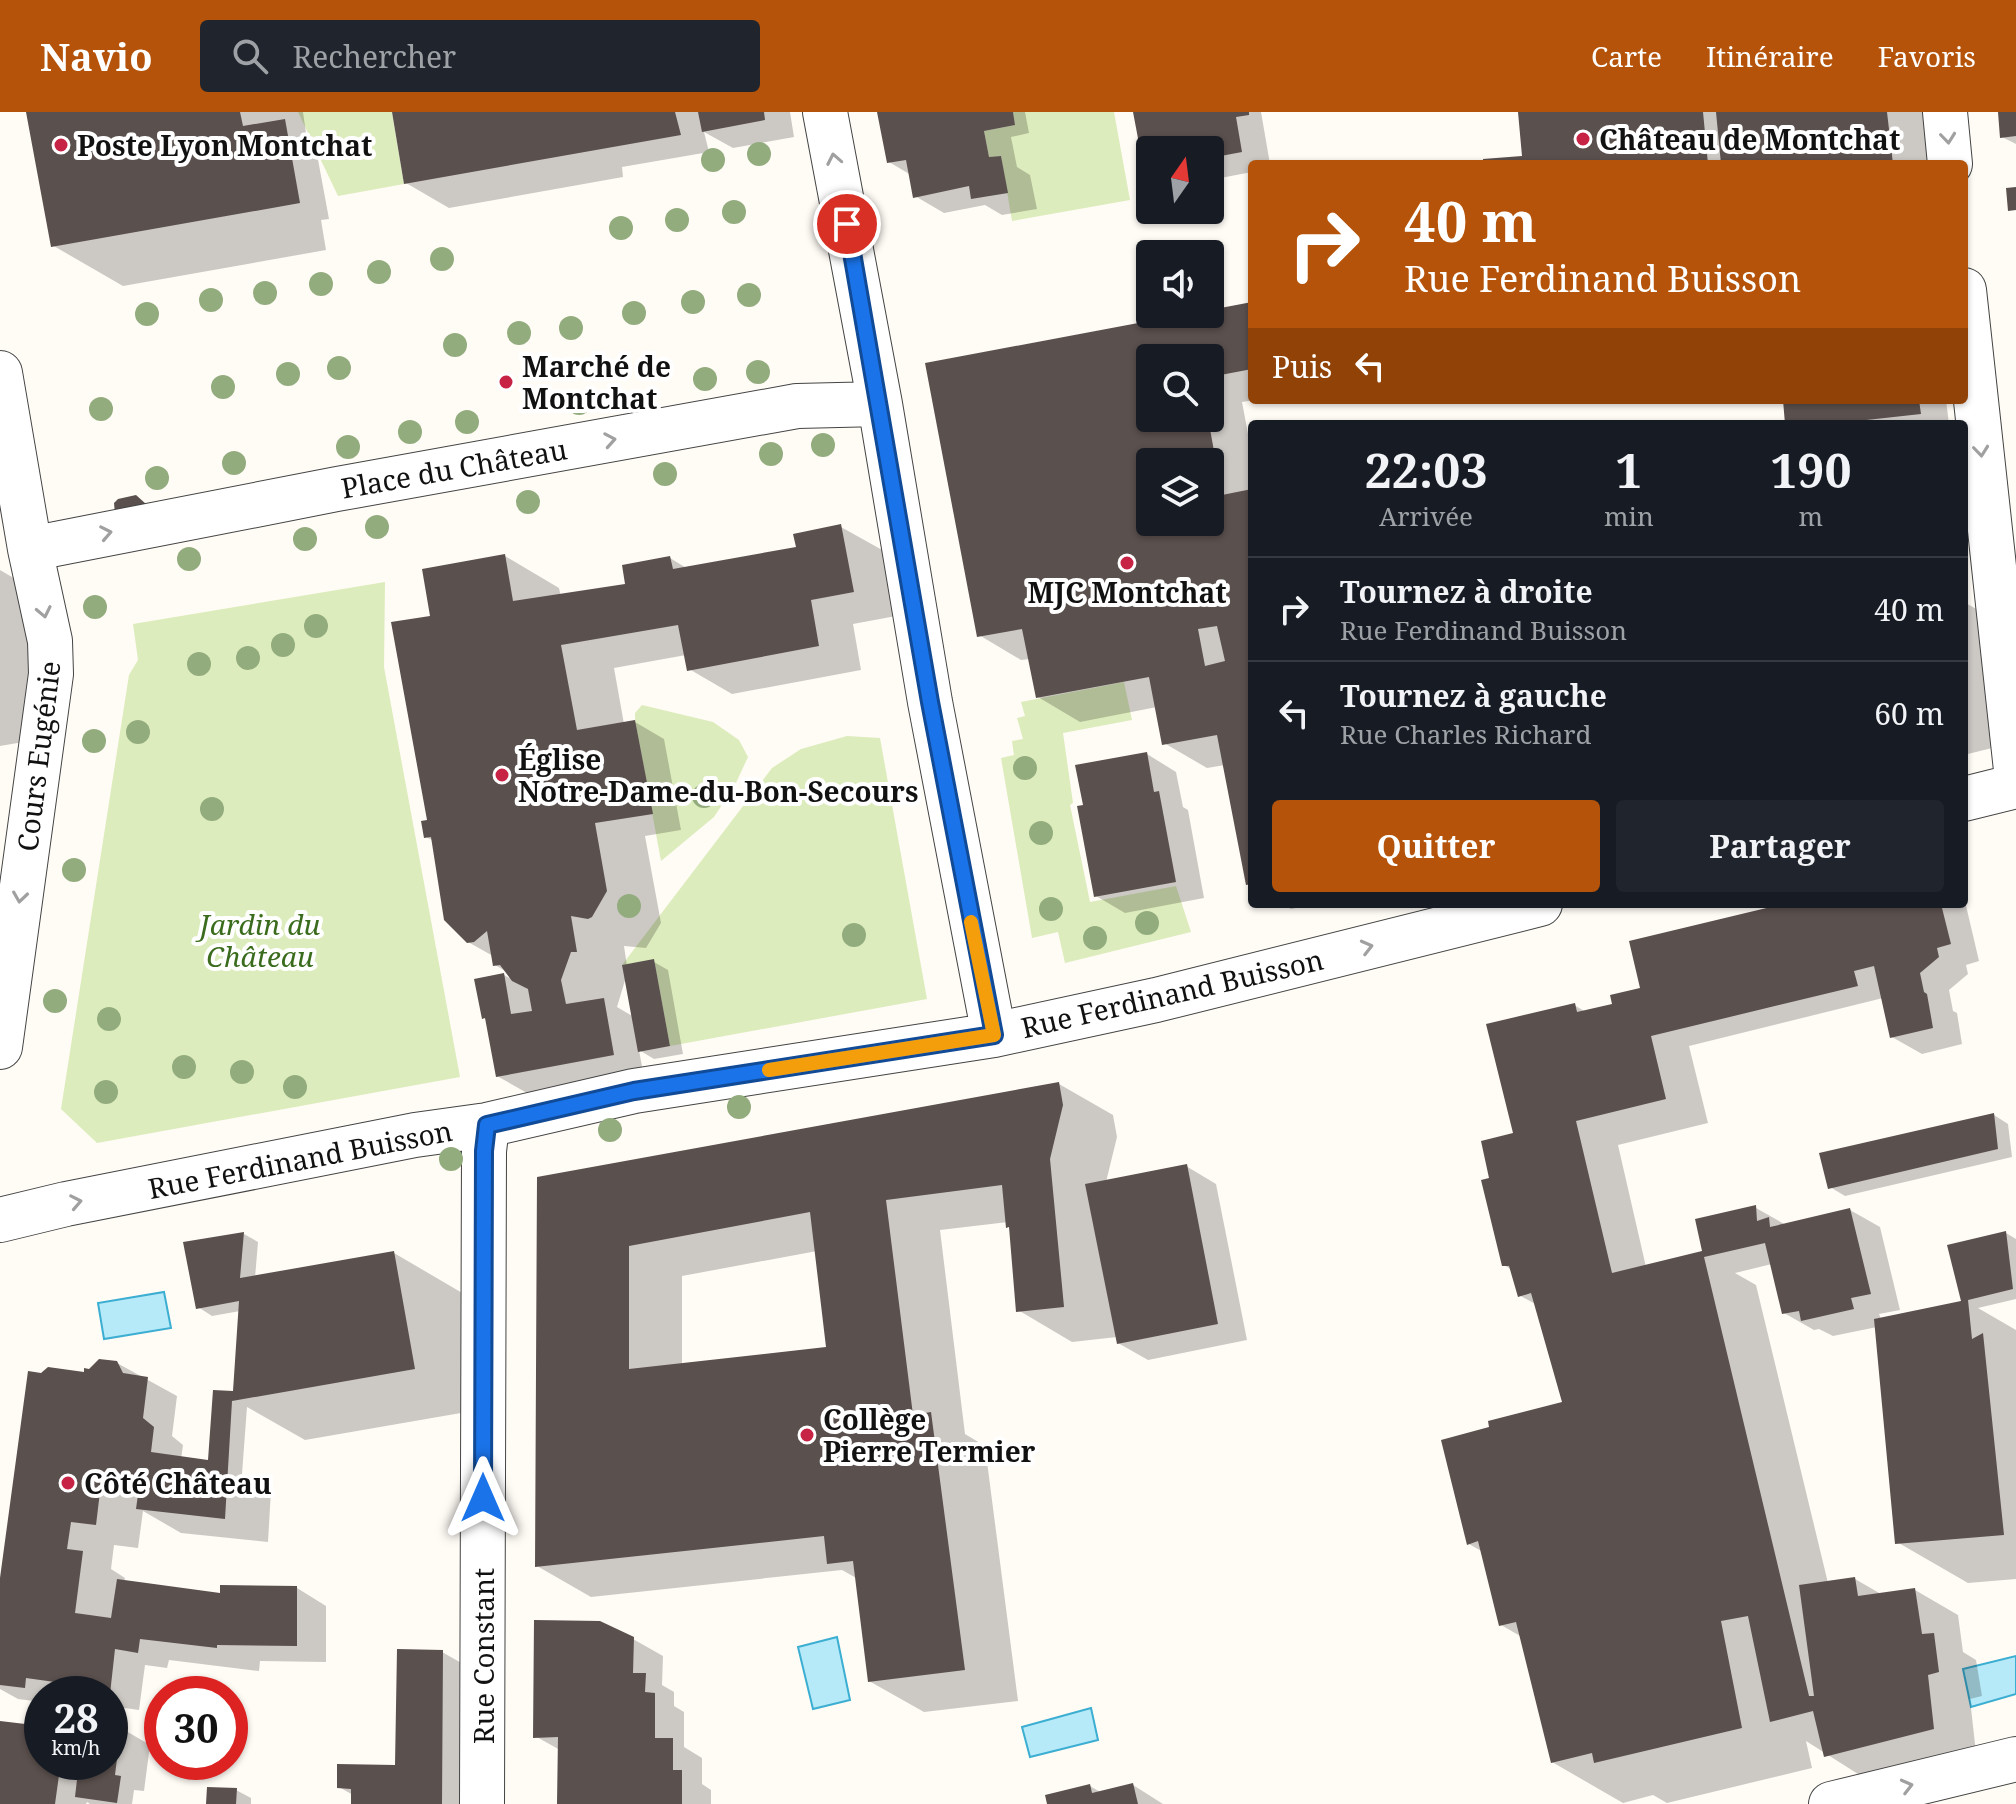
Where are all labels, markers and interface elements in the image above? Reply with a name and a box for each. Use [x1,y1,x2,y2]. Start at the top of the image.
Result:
search box [200,20,760,92]
text: Navio [40,30,152,82]
icon: search [228,34,272,78]
text: Rechercher [292,36,456,77]
text: Carte [1591,37,1662,75]
text: Itinéraire [1706,37,1834,75]
text: Favoris [1878,37,1976,75]
place label: Château de Montchat [1599,120,1900,158]
place label: Poste Lyon Montchat [77,126,372,164]
marker: Château de Montchat [1574,130,1592,148]
one-way arrow [1939,132,1956,145]
marker: Poste Lyon Montchat [52,136,70,154]
north arrow [1136,136,1224,224]
map controls [1136,136,1224,536]
one-way arrow [827,152,844,166]
text: 40 m [1404,182,1537,258]
pin [813,190,881,258]
icon: right [1272,192,1376,296]
icon: arrive [825,202,869,246]
button: sound [1136,240,1224,328]
text: Rue Ferdinand Buisson [1404,254,1801,303]
button: search [1136,344,1224,432]
icon: left [1348,344,1392,388]
text: Puis [1272,346,1332,387]
place label: Marché de Montchat [522,347,671,417]
marker: Marché de Montchat [497,373,515,391]
street label: Place du Château [338,429,570,507]
one-way arrow [603,432,617,449]
text: 22:03 [1364,437,1488,502]
text: 1 [1615,437,1642,502]
text: 190 [1770,437,1852,502]
one-way arrow [1973,445,1990,458]
button: layers [1136,448,1224,536]
text: Arrivée [1379,498,1473,534]
text: min [1604,498,1654,534]
text: m [1799,498,1823,534]
one-way arrow [100,525,113,542]
marker: MJC Montchat [1118,554,1136,572]
text: Tournez à droite [1340,571,1593,612]
place label: MJC Montchat [1027,573,1227,611]
icon: right [1272,587,1316,631]
text: 40 m [1874,589,1944,630]
one-way arrow [35,604,52,618]
text: Rue Ferdinand Buisson [1340,612,1627,648]
street label: Cours Eugénie [7,659,69,853]
text: Tournez à gauche [1340,675,1607,716]
icon: left [1272,691,1316,735]
text: 60 m [1874,693,1944,734]
text: Rue Charles Richard [1340,716,1592,752]
place label: Église Notre-Dame-du-Bon-Secours [518,740,918,810]
marker: Église Notre-Dame-du-Bon-Secours [493,766,511,784]
button: Quitter [1272,800,1600,892]
button: Partager [1616,800,1944,892]
one-way arrow [12,891,29,904]
park label: Jardin du Château [195,905,320,975]
one-way arrow [1360,939,1374,956]
street label: Rue Ferdinand Buisson [1017,940,1327,1046]
street label: Rue Ferdinand Buisson [145,1111,455,1207]
one-way arrow [69,1194,82,1211]
place label: Collège Pierre Termier [823,1400,1036,1470]
marker: Collège Pierre Termier [798,1426,816,1444]
position arrow [441,1456,525,1540]
place label: Côté Château [84,1464,272,1502]
marker: Côté Château [59,1474,77,1492]
street label: Rue Constant [464,1568,502,1744]
speed limit sign: 30 [144,1676,248,1780]
text: 28 [53,1690,99,1745]
text: km/h [51,1734,101,1761]
one-way arrow [1899,1778,1913,1795]

